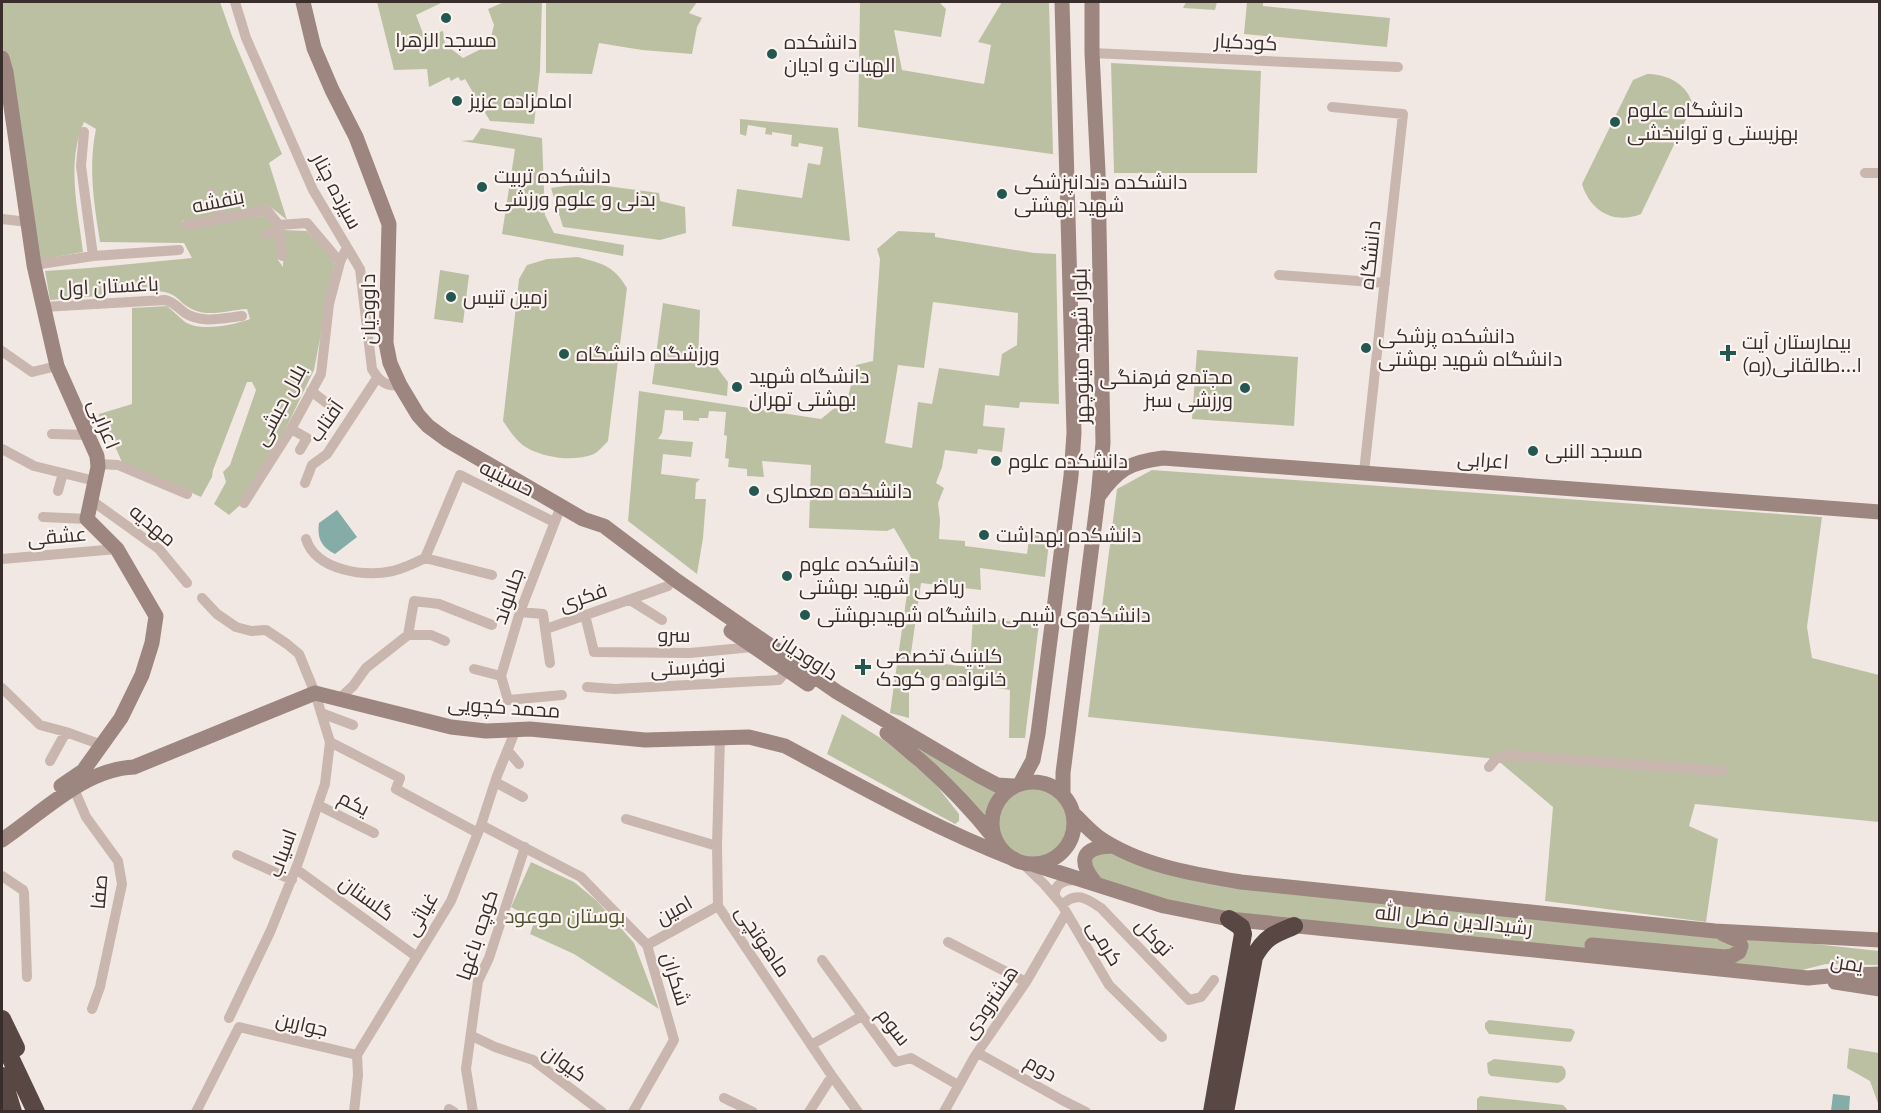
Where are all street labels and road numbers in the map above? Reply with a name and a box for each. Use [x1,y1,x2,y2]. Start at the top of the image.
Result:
street label: کودکیار [1213,26,1278,57]
street label: سیزده چنار [306,147,369,234]
street label: بنفشه [189,182,246,219]
street label: دانشگاه [1352,219,1387,291]
street label: بلوار شهید مینوچهر [1066,268,1095,425]
street label: باغستان اول [58,269,159,302]
street label: داوودیان [354,273,381,345]
street label: بلال حبشی [247,359,312,450]
street label: آفتاب [302,394,350,447]
street label: اعرابی [82,395,127,453]
street label: اعرابی [1456,444,1510,475]
street label: حسینیه [475,453,539,502]
street label: مهدیه [124,497,183,552]
street label: عشقی [26,519,88,552]
street label: جلالوند [485,564,530,627]
street label: فکری [555,576,611,617]
street label: سرو [657,621,691,648]
street label: داوودیان [769,625,843,686]
street label: نوفرستی [650,651,726,682]
street label: محمد کچویی [447,689,561,724]
street label: یکم [334,783,375,823]
street label: اسیاب [260,825,303,881]
street label: گلستان [334,868,400,927]
street label: صفا [84,873,113,911]
street label: کوچه باغها [449,886,504,984]
street label: غیاثی [397,887,444,941]
street label: امین [651,889,697,931]
street label: رشیدالدین فضل الله [1374,898,1534,941]
street label: ماهوتچی [729,899,797,982]
street label: توکل [1130,912,1180,962]
street label: کرمی [1081,915,1130,971]
street label: یمن [1829,947,1866,979]
street label: شکران [656,949,697,1009]
street label: هشترودی [955,960,1024,1044]
street label: سوم [870,1002,918,1052]
street label: جوارین [273,1004,331,1043]
street label: کیوان [538,1038,593,1088]
street label: دوم [1020,1048,1062,1088]

